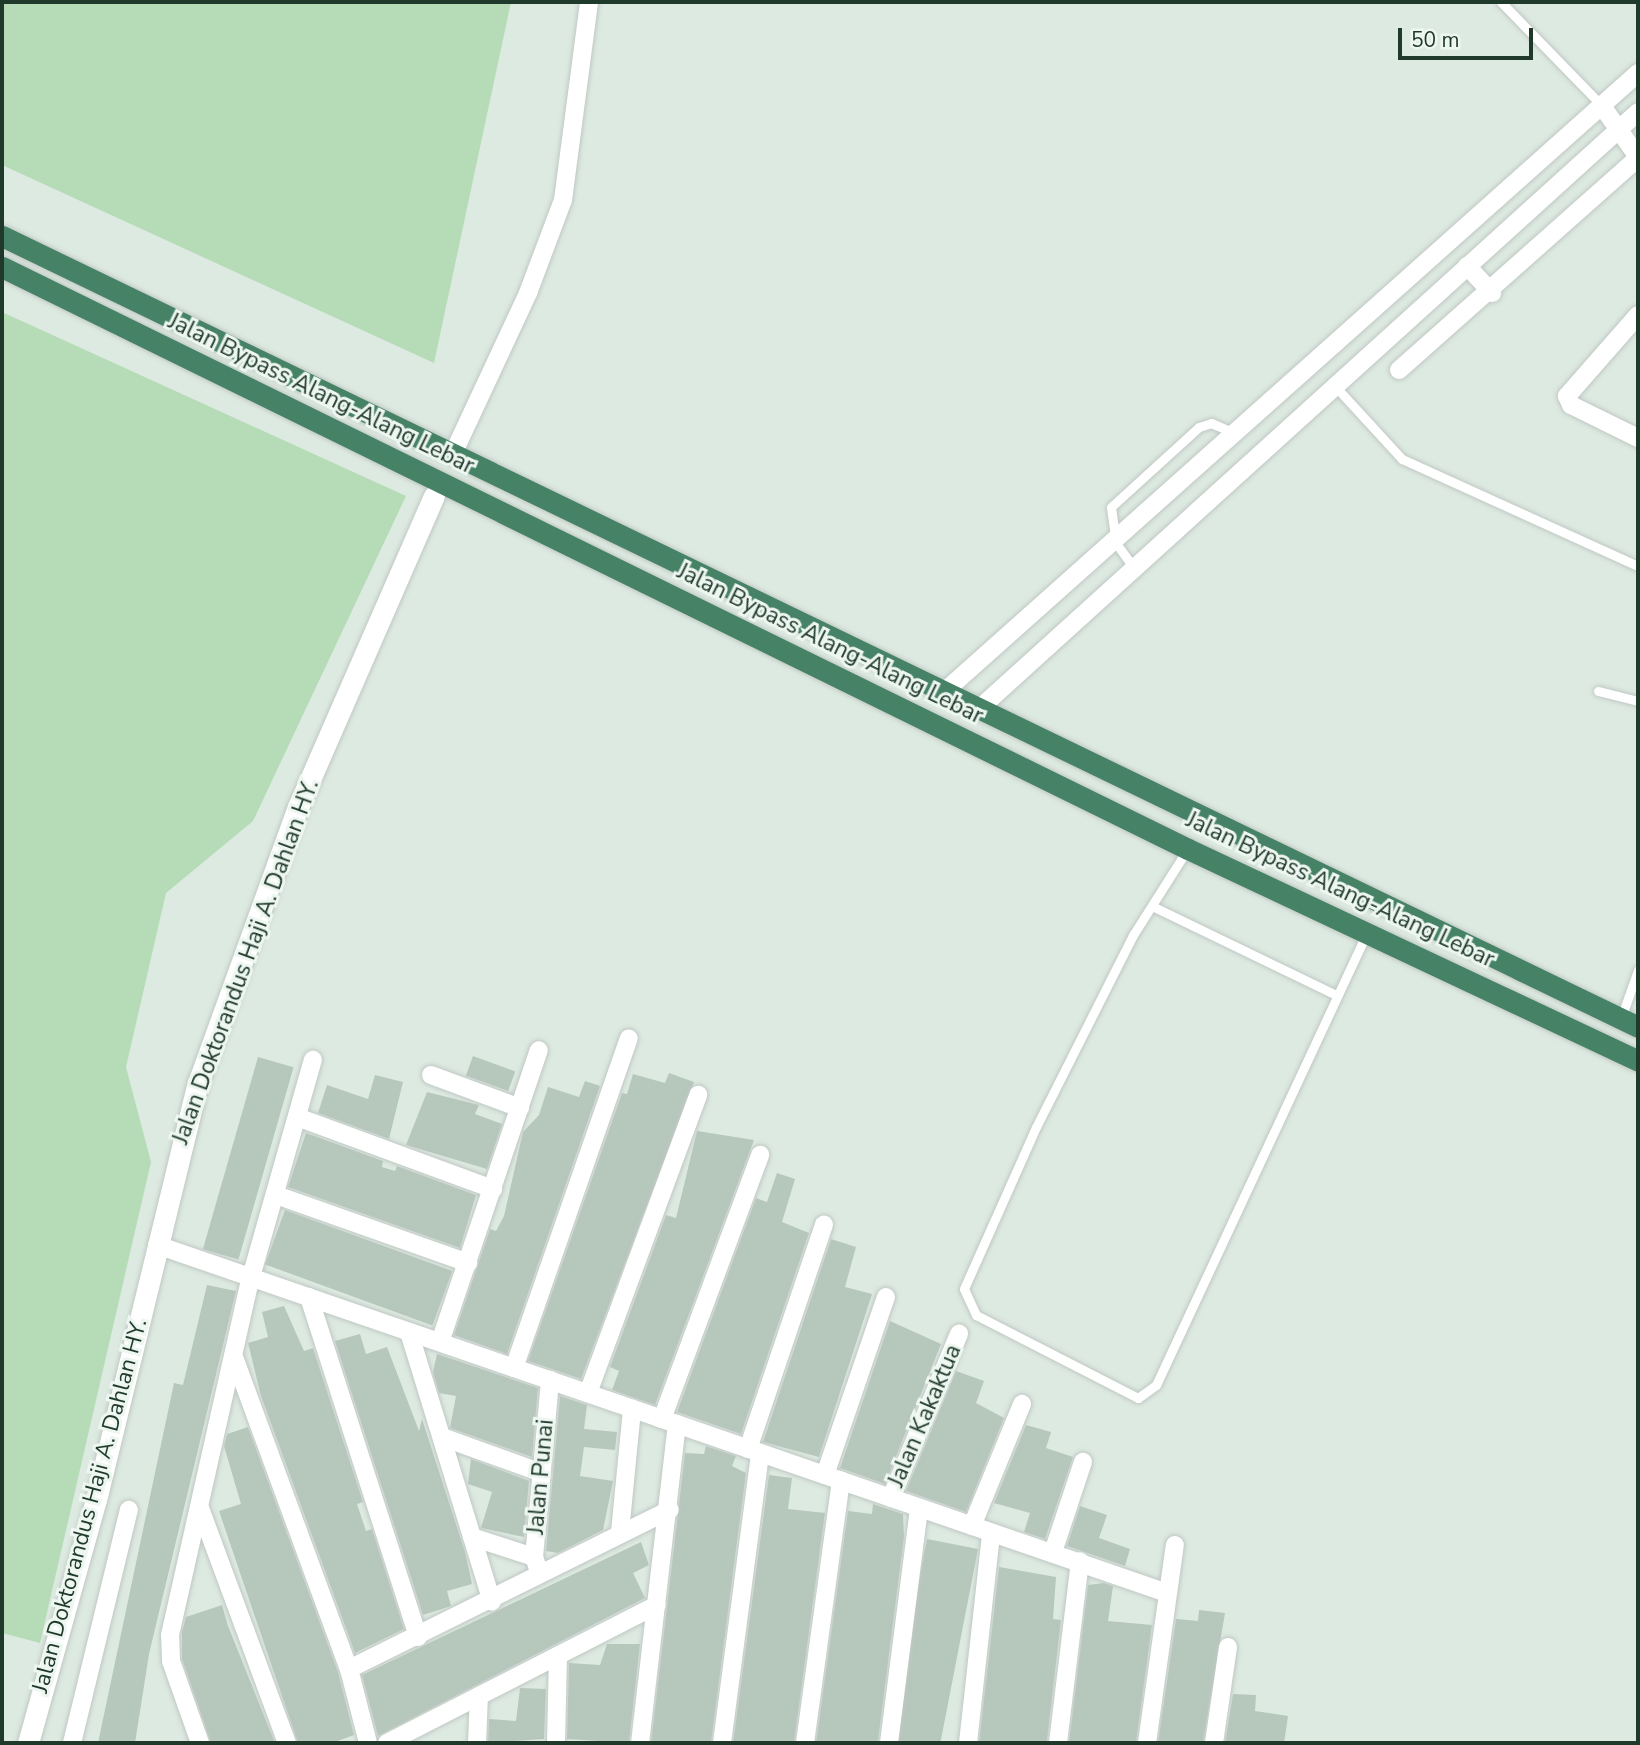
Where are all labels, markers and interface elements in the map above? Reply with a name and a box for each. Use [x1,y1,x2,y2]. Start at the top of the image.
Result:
scale bar [1402,14,1537,58]
text: 50 m [1411,26,1460,54]
street label: Jalan Bypass Alang-Alang Lebar [164,308,478,480]
street label: Jalan Bypass Alang-Alang Lebar [673,558,987,730]
street label: Jalan Doktorandus Haji A. Dahlan HY. [167,776,325,1148]
street label: Jalan Bypass Alang-Alang Lebar [1181,806,1499,974]
street label: Jalan Doktorandus Haji A. Dahlan HY. [27,1316,153,1696]
street label: Jalan Kakaktua [883,1341,967,1491]
street label: Jalan Punai [522,1418,560,1536]

